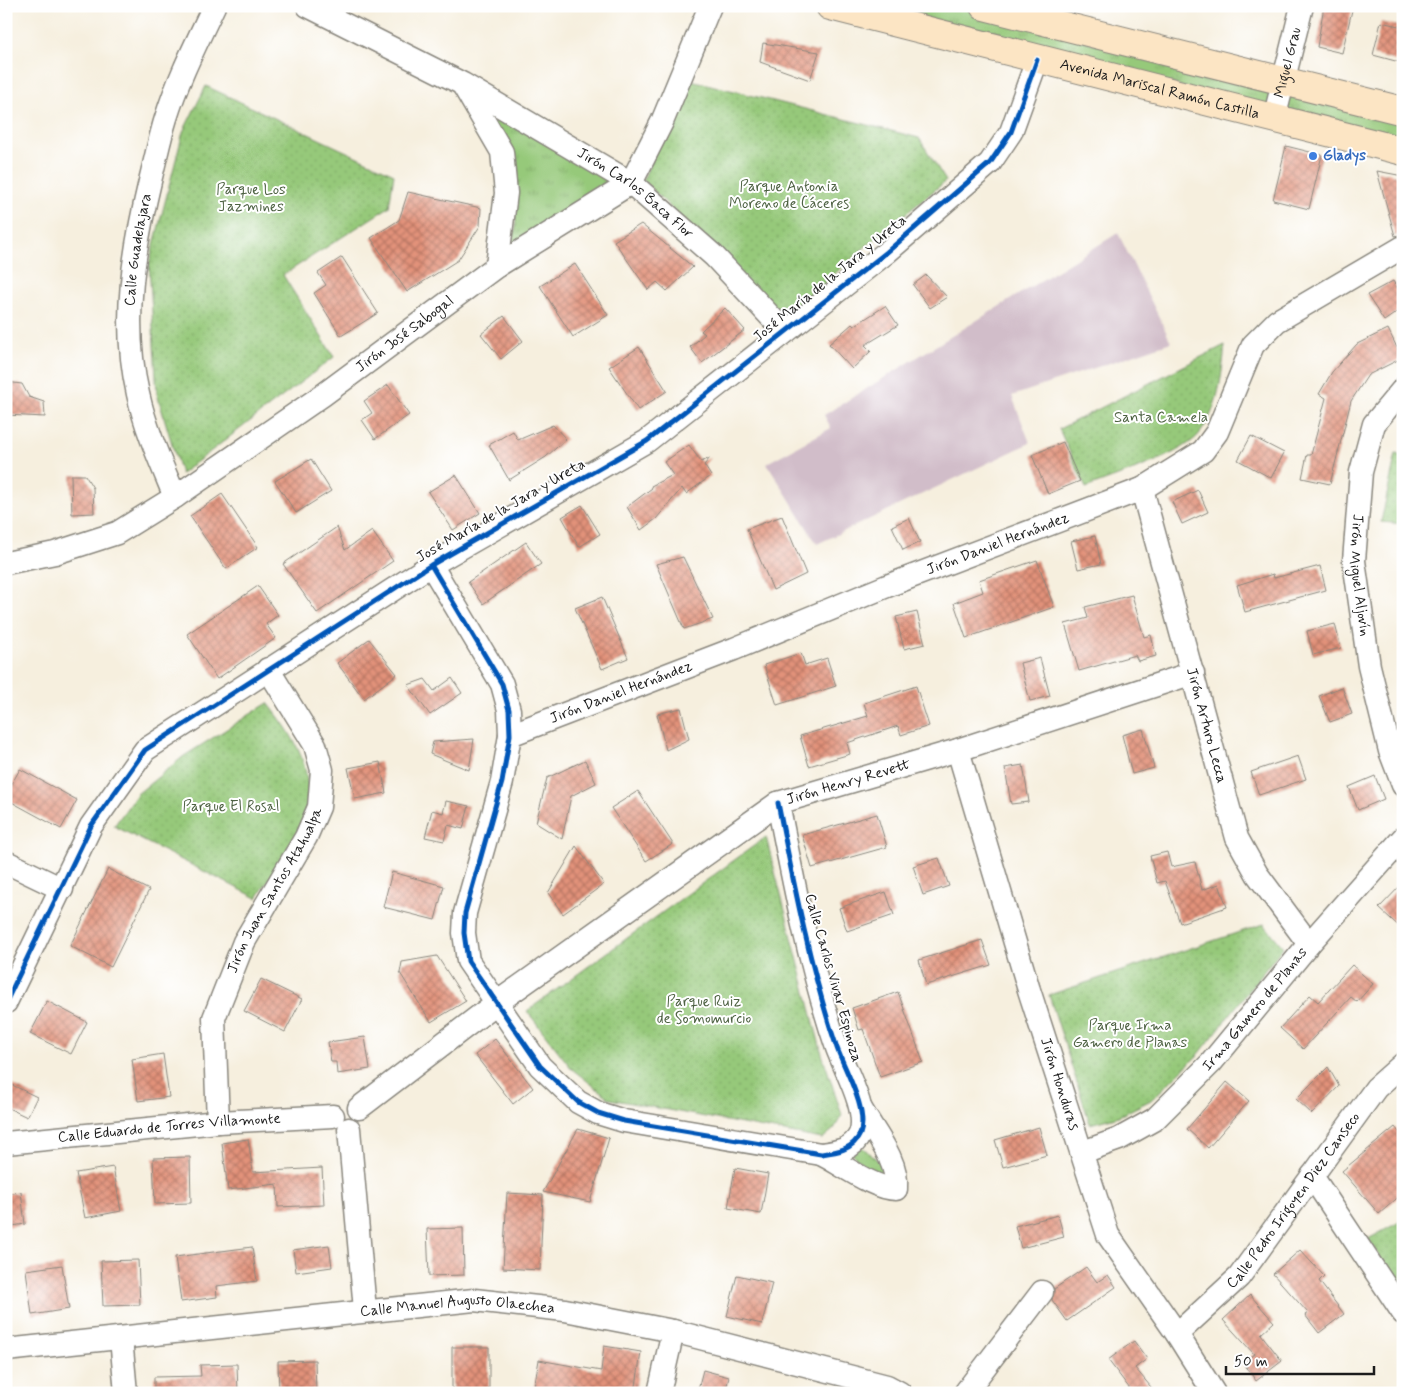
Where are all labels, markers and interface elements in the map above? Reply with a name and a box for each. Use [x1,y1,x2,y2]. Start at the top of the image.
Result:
street label: Miguel Grau [1270,25,1306,100]
street label: Avenida Mariscal Ramón Castilla [1058,55,1262,124]
street label: Jirón Carlos Baca Flor [573,143,698,244]
place label: Gladys [1323,146,1366,166]
marker: Gladys [1307,150,1319,162]
park label: Parque Antonia Moreno de Cáceres [729,177,849,214]
park label: Parque Los Jazmines [216,180,286,217]
street label: Calle Guadelajara [120,191,157,307]
street label: José María de la Jara y Ureta [749,211,911,347]
street label: Jirón José Sabogal [352,291,458,377]
park label: Santa Camela [1114,408,1208,428]
street label: José María de la Jara y Ureta [413,454,589,568]
street label: Jirón Daniel Hernández [924,507,1072,580]
street label: Jirón Miguel Aljovín [1344,513,1375,638]
street label: Jirón Daniel Hernández [547,656,696,729]
street label: Jirón Arturo Lecca [1181,665,1232,786]
street label: Jirón Henry Revett [784,754,914,810]
park label: Parque El Rosal [183,797,279,817]
street label: Jirón Juan Santos Atahualpa [223,803,328,976]
street label: Calle Carlos Vivar Espinoza [799,891,867,1065]
street label: Irma Gamero de Planas [1198,943,1312,1076]
park label: Parque Ruiz de Somomurcio [657,992,752,1029]
park label: Parque Irma Gamero de Planas [1073,1016,1188,1053]
street label: Jirón Honduras [1035,1035,1084,1133]
street label: Calle Pedro Irigoyen Diez Canseco [1222,1108,1365,1294]
street label: Calle Eduardo de Torres Villamonte [57,1109,281,1148]
street label: Calle Manuel Augusto Olaechea [359,1290,556,1322]
scale bar [1226,1344,1374,1376]
text: 50 m [1234,1352,1268,1372]

